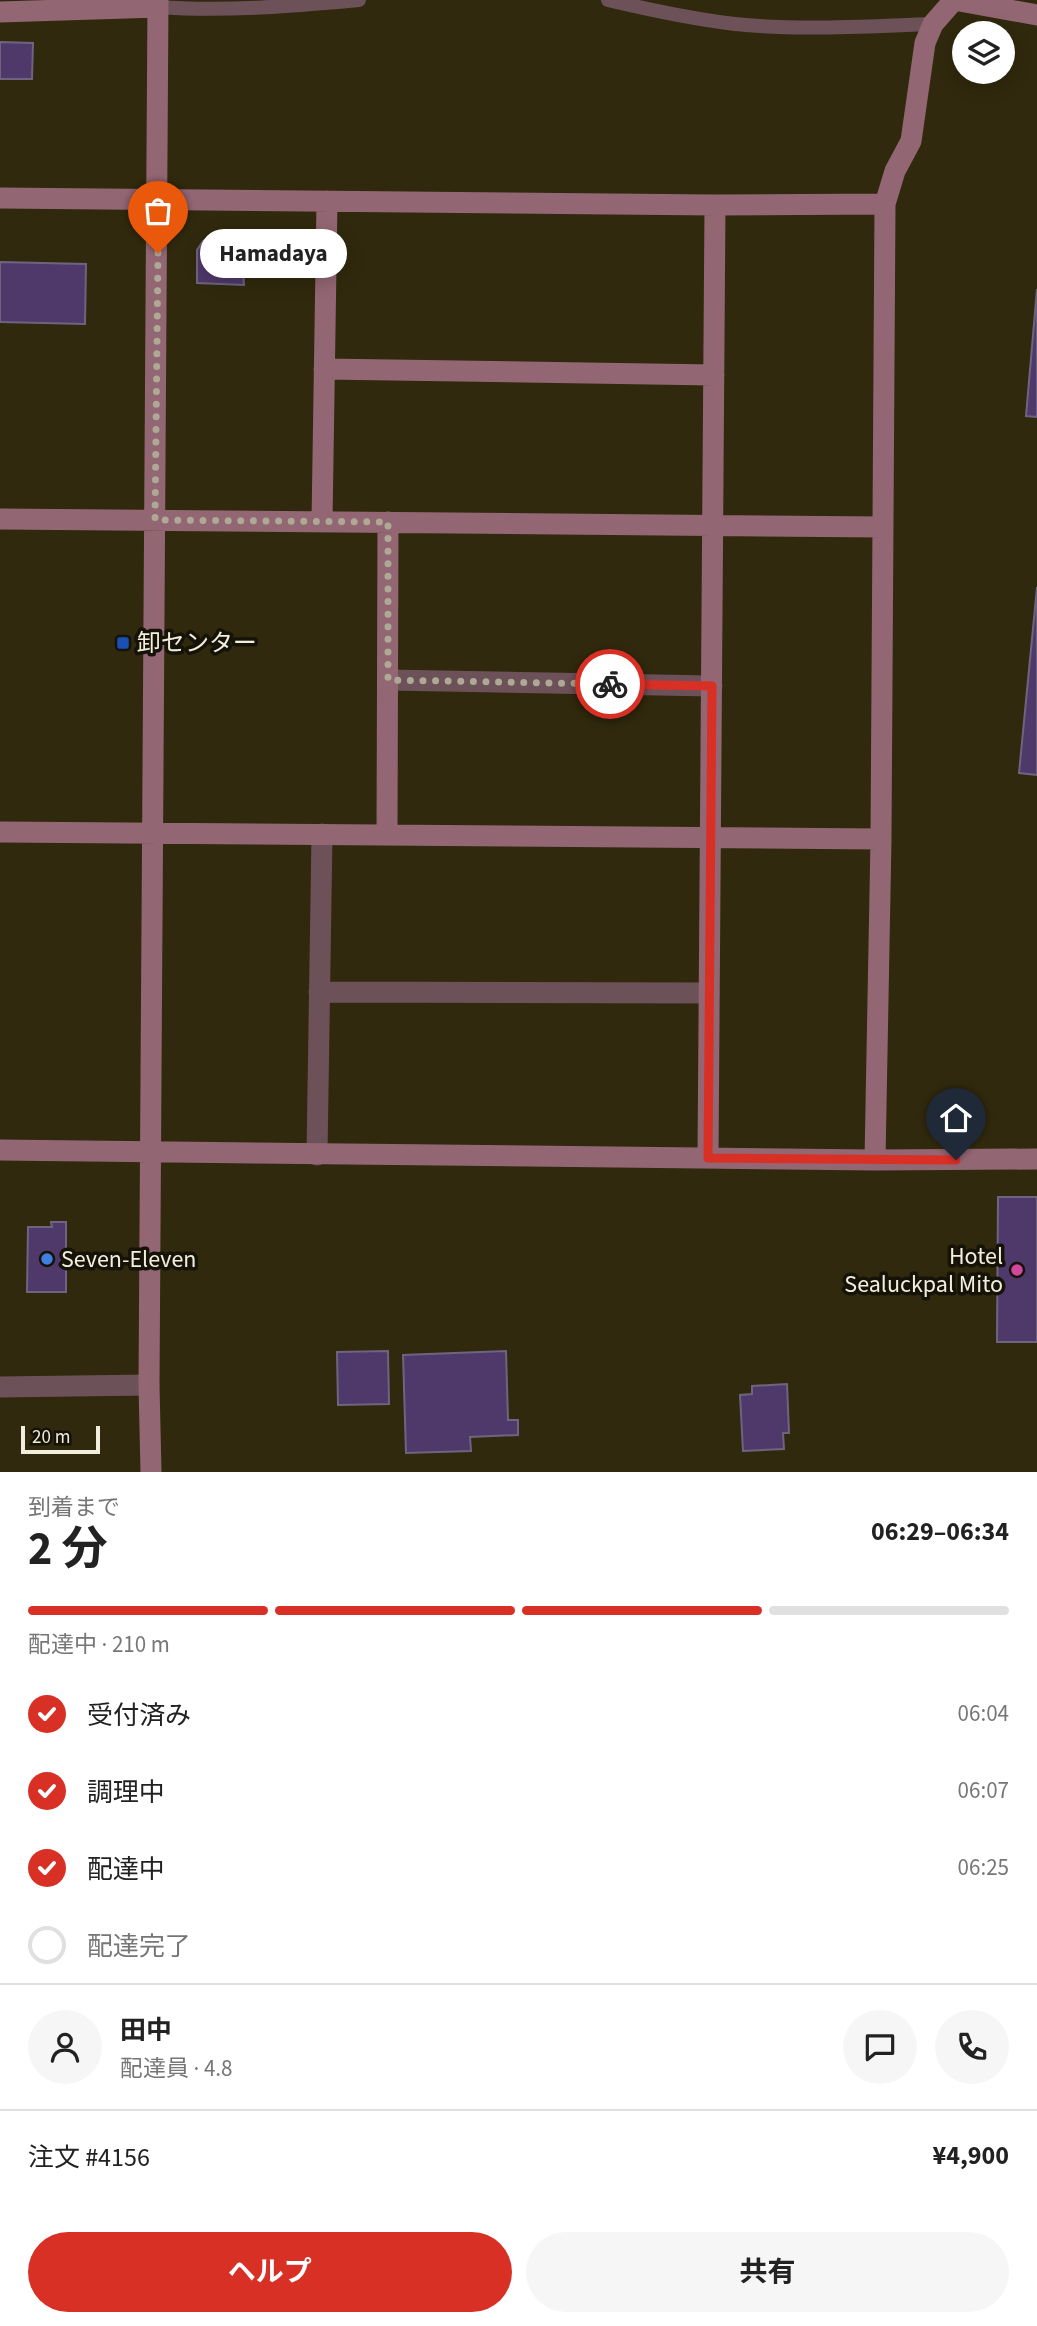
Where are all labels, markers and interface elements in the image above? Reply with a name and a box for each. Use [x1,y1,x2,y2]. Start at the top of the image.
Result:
map controls [952,21,1015,84]
button: layers [952,21,1015,84]
pin [128,181,188,253]
icon: bag [139,192,177,230]
callout: Hamadaya [200,229,347,278]
text: Hamadaya [219,237,328,270]
place label: 卸センター [137,626,257,661]
marker: 卸センター [115,635,131,651]
courier [575,649,645,719]
icon: bike [591,665,629,703]
pin [926,1088,986,1160]
icon: home [937,1099,975,1137]
place label: Hotel Sealuckpal Mito [844,1239,1003,1302]
place label: Seven-Eleven [61,1242,196,1277]
marker: Seven-Eleven [39,1251,55,1267]
marker: Hotel Sealuckpal Mito [1009,1262,1025,1278]
scale bar [21,1423,100,1455]
text: 20 m [32,1424,70,1451]
text: 到着まで [28,1491,120,1524]
text: 06:29–06:34 [871,1513,1009,1550]
text: 2 分 [28,1517,108,1582]
text: 配達中 · 210 m [28,1628,170,1661]
icon: check [28,1695,66,1733]
text: 受付済み [87,1697,191,1734]
text: 06:04 [958,1697,1009,1730]
icon: check [28,1772,66,1810]
text: 調理中 [87,1774,165,1811]
text: 06:07 [958,1774,1009,1807]
icon: check [28,1849,66,1887]
text: 配達中 [87,1851,165,1888]
text: 06:25 [958,1851,1009,1884]
text: 配達完了 [87,1928,191,1965]
button: person [28,2010,102,2084]
button: chat [843,2010,917,2084]
button: phone [935,2010,1009,2084]
text: 田中 [120,2012,172,2049]
text: 配達員 · 4.8 [120,2052,233,2085]
text: ¥4,900 [933,2137,1009,2174]
text: 注文 #4156 [28,2139,150,2176]
button: ヘルプ [28,2232,512,2312]
button: 共有 [526,2232,1009,2312]

